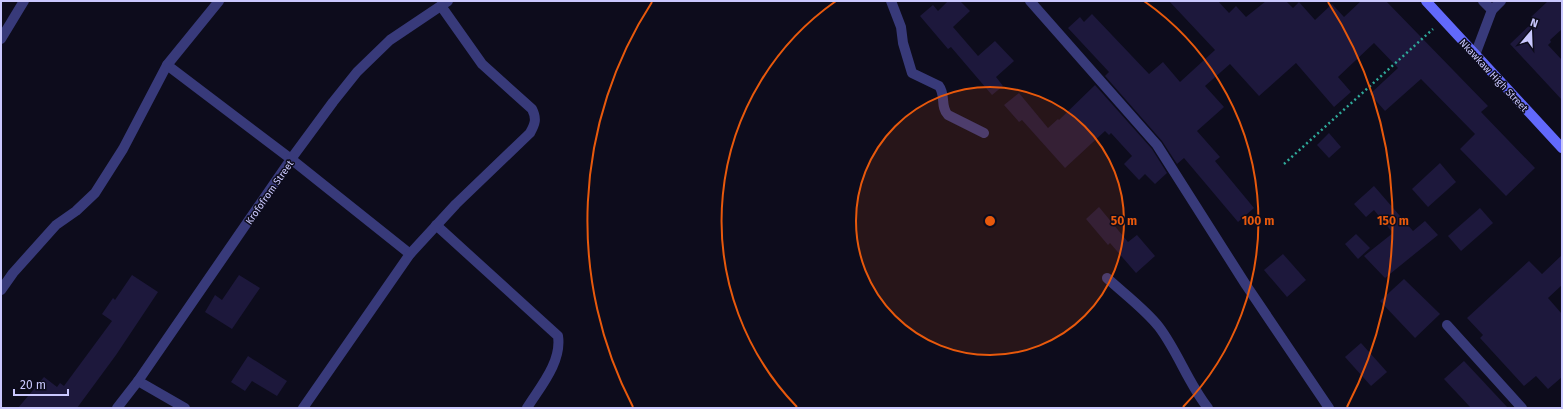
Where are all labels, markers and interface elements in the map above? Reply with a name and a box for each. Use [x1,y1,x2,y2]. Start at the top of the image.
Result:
north arrow [1511,12,1551,52]
text: N [1529,16,1540,30]
street label: Nkawkaw High Street [1456,37,1530,115]
street label: Krofofrom Street [243,158,297,227]
centre of rings [983,214,997,228]
text: 50 m [1111,214,1137,228]
text: 100 m [1242,214,1274,228]
text: 150 m [1377,214,1409,228]
scale bar [14,371,68,397]
text: 20 m [20,378,46,392]

